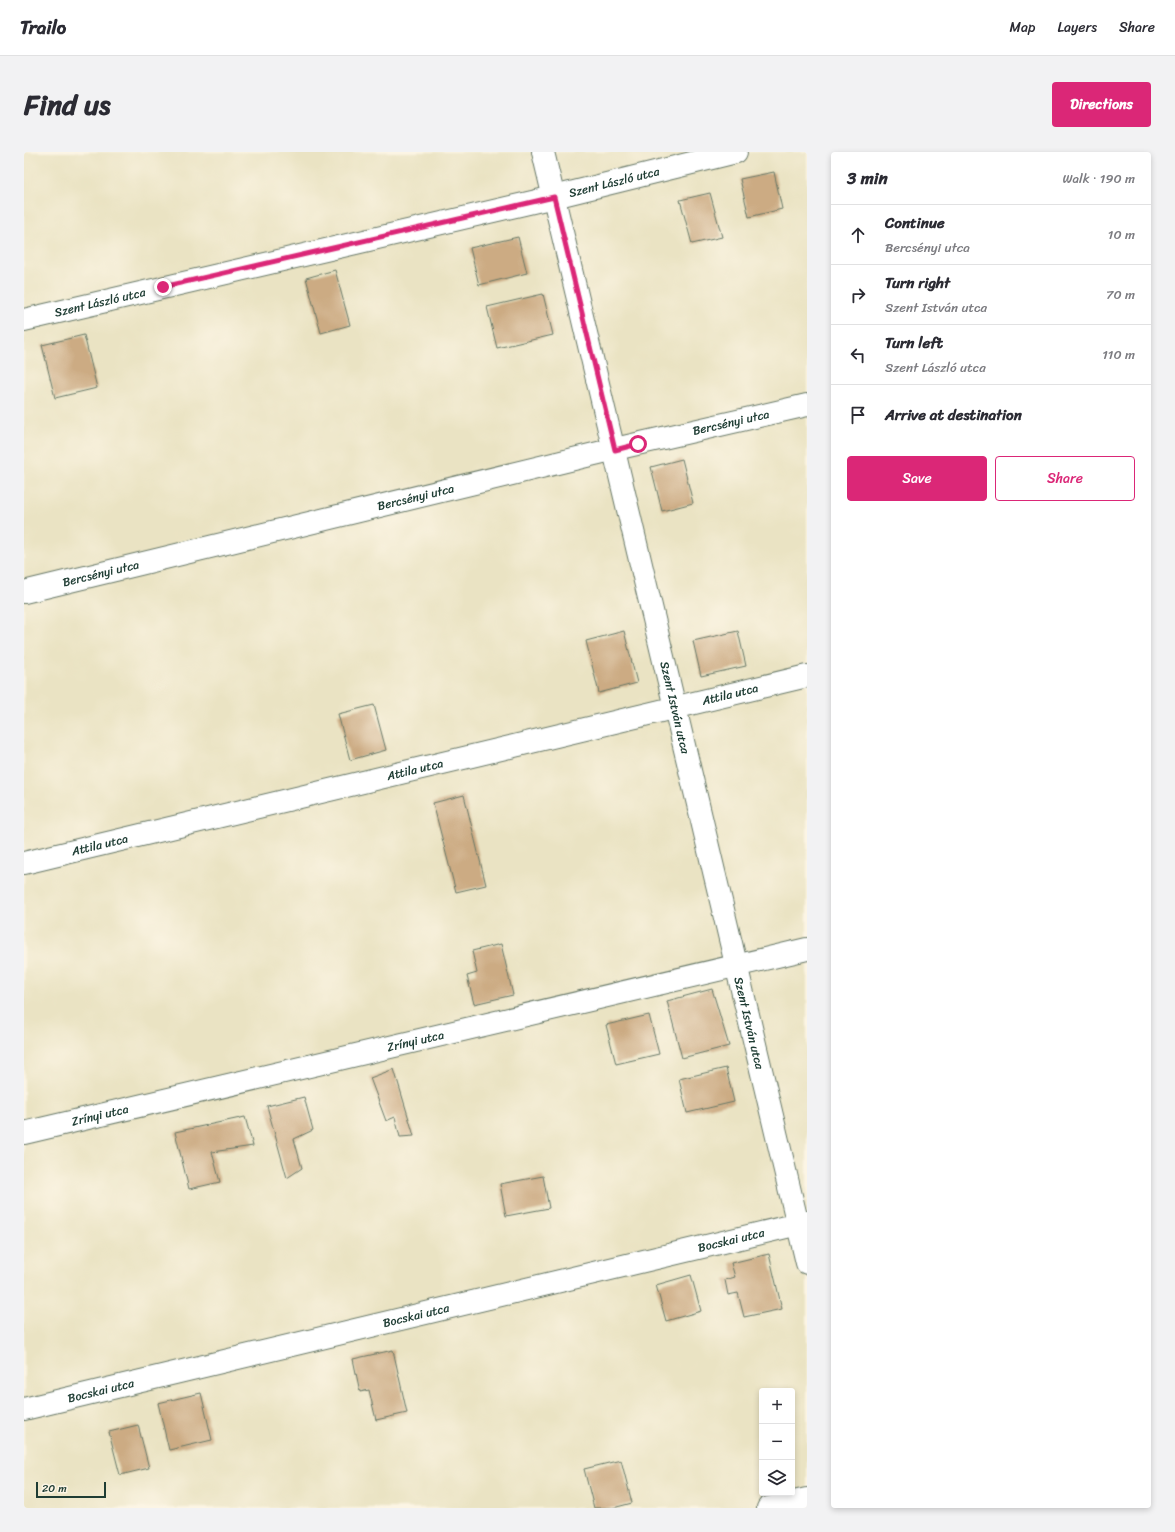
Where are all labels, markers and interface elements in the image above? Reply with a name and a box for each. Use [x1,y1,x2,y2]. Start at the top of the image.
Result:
text: Trailo [20,11,66,44]
text: Map [1010,15,1035,40]
text: Layers [1057,15,1097,40]
text: Share [1119,15,1155,40]
text: Find us [24,80,111,129]
button: Directions [1052,82,1151,127]
street label: Szent László utca [566,160,663,204]
text: 3 min [847,163,888,193]
text: Walk · 190 m [1062,167,1135,190]
text: Continue [885,210,945,236]
text: 10 m [1108,223,1135,246]
icon: ahead [847,224,869,246]
text: Bercsényi utca [885,236,970,259]
text: Turn right [885,270,950,296]
route end [154,278,172,296]
street label: Szent László utca [52,281,149,324]
text: 70 m [1106,283,1135,306]
icon: right [847,284,869,306]
text: Szent István utca [885,296,987,319]
text: Turn left [885,330,943,356]
text: 110 m [1102,343,1135,366]
icon: left [847,344,869,366]
text: Szent László utca [885,356,986,379]
text: Arrive at destination [885,402,1022,428]
street label: Bercsényi utca [690,403,772,442]
icon: arrive [847,404,869,426]
route start [629,435,647,453]
button: Save [847,456,987,501]
button: Share [995,456,1135,501]
street label: Bercsényi utca [375,477,456,517]
street label: Bercsényi utca [60,554,141,593]
street label: Szent István utca [653,659,697,757]
street label: Attila utca [699,677,761,712]
street label: Attila utca [384,752,445,787]
street label: Attila utca [68,828,130,862]
street label: Szent István utca [727,975,771,1072]
street label: Zrínyi utca [385,1024,446,1058]
street label: Zrínyi utca [69,1098,131,1133]
street label: Bocskai utca [696,1221,768,1259]
street label: Bocskai utca [380,1297,452,1334]
street label: Bocskai utca [65,1372,137,1409]
map controls [759,1388,795,1496]
button: + [759,1388,795,1424]
button: − [759,1424,795,1460]
button: layers [759,1460,795,1496]
text: 20 m [42,1479,67,1498]
scale bar [36,1480,106,1499]

